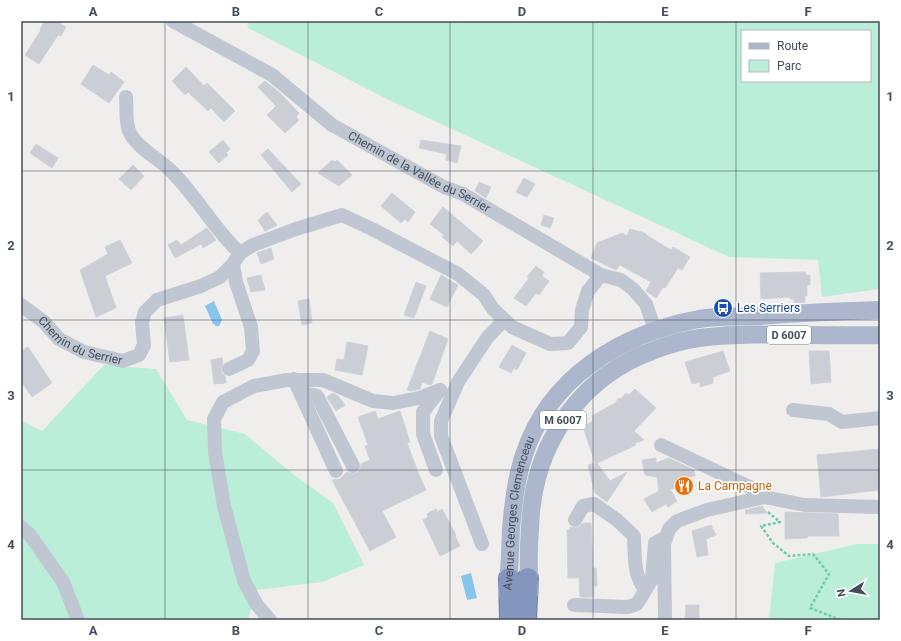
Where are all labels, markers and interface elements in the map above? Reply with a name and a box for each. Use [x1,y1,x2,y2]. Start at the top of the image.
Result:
text: A [89,4,98,19]
text: B [232,4,240,19]
text: C [375,4,384,19]
text: D [518,4,526,19]
text: E [661,4,669,19]
text: F [804,4,812,19]
legend [741,30,871,82]
text: Route [777,39,808,53]
text: Parc [777,59,801,73]
text: 1 [7,89,15,104]
text: 1 [886,89,894,104]
street label: Chemin de la Vallée du Serrier [346,128,493,215]
text: 2 [7,238,15,253]
text: 2 [886,238,894,253]
bus stop icon: Les Serriers [712,297,734,319]
place label: Les Serriers [737,301,800,315]
street label: Chemin du Serrier [36,313,124,368]
road number: D 6007 [767,326,811,344]
text: 3 [7,388,15,403]
text: 3 [886,388,894,403]
road number: M 6007 [540,411,586,429]
street label: Avenue Georges Clemenceau [500,434,537,591]
restaurant icon: La Campagne [673,475,695,497]
place label: La Campagne [698,479,772,493]
text: 4 [7,537,15,552]
text: 4 [886,537,894,552]
north arrow [831,571,871,611]
text: N [835,588,849,598]
text: A [89,623,98,638]
text: B [232,623,240,638]
text: C [375,623,384,638]
text: D [518,623,526,638]
text: E [661,623,669,638]
text: F [804,623,812,638]

